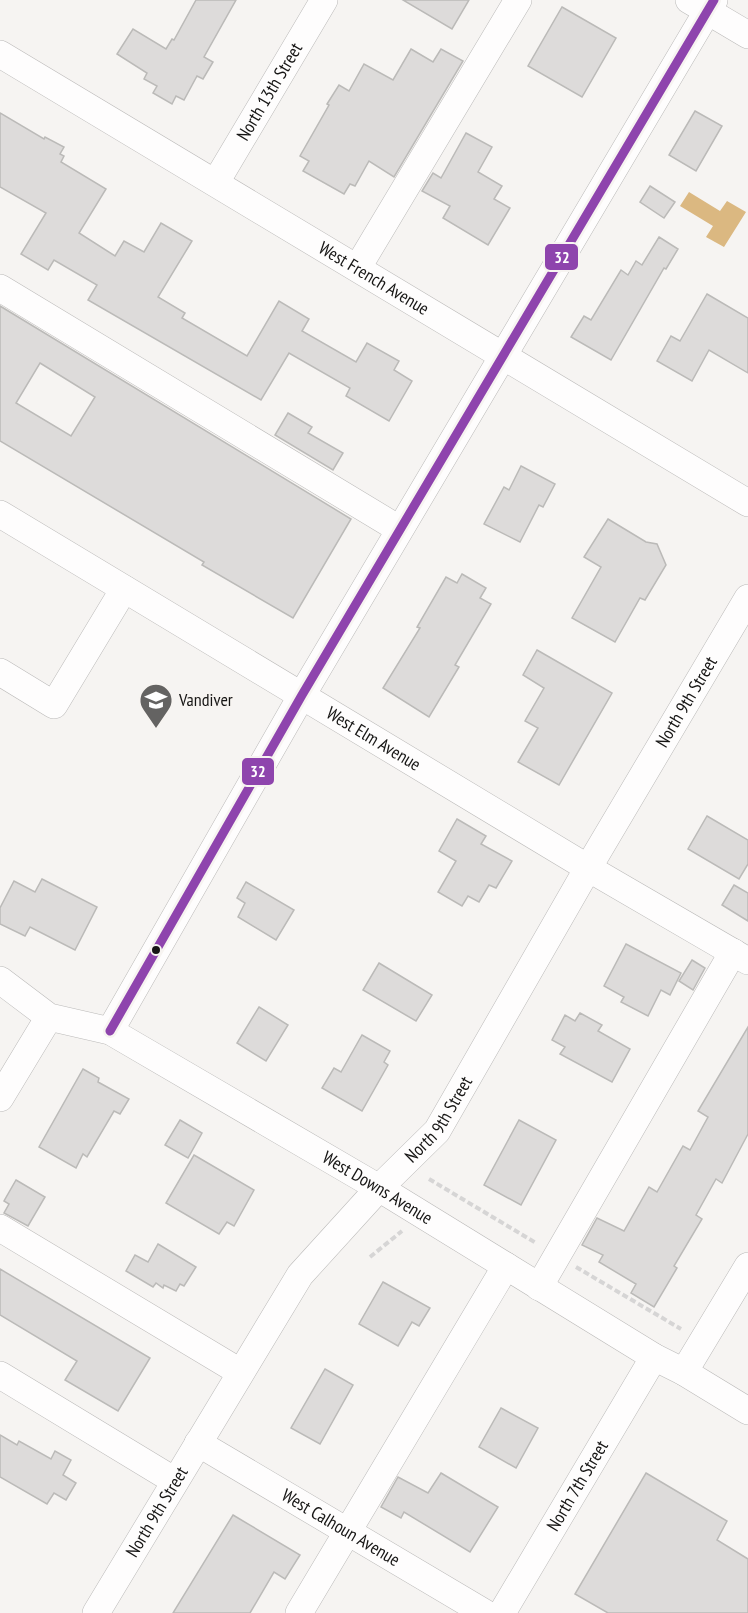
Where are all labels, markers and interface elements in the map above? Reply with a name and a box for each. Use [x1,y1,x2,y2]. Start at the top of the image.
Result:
street label: North 13th Street [231,38,307,145]
street label: West French Avenue [315,236,433,320]
line badge: 32 [544,243,579,271]
text: 32 [554,247,570,267]
street label: North 9th Street [650,652,722,751]
school or university icon: Vandiver [138,682,174,729]
place label: Vandiver [178,688,233,711]
street label: West Elm Avenue [322,701,425,776]
line badge: 32 [241,757,275,786]
text: 32 [250,761,266,781]
unlabelled marker [150,944,162,956]
street label: North 9th Street [400,1072,477,1167]
street label: West Downs Avenue [319,1146,437,1229]
street label: North 7th Street [541,1436,613,1535]
street label: North 9th Street [120,1462,193,1561]
street label: West Calhoun Avenue [278,1483,404,1571]

